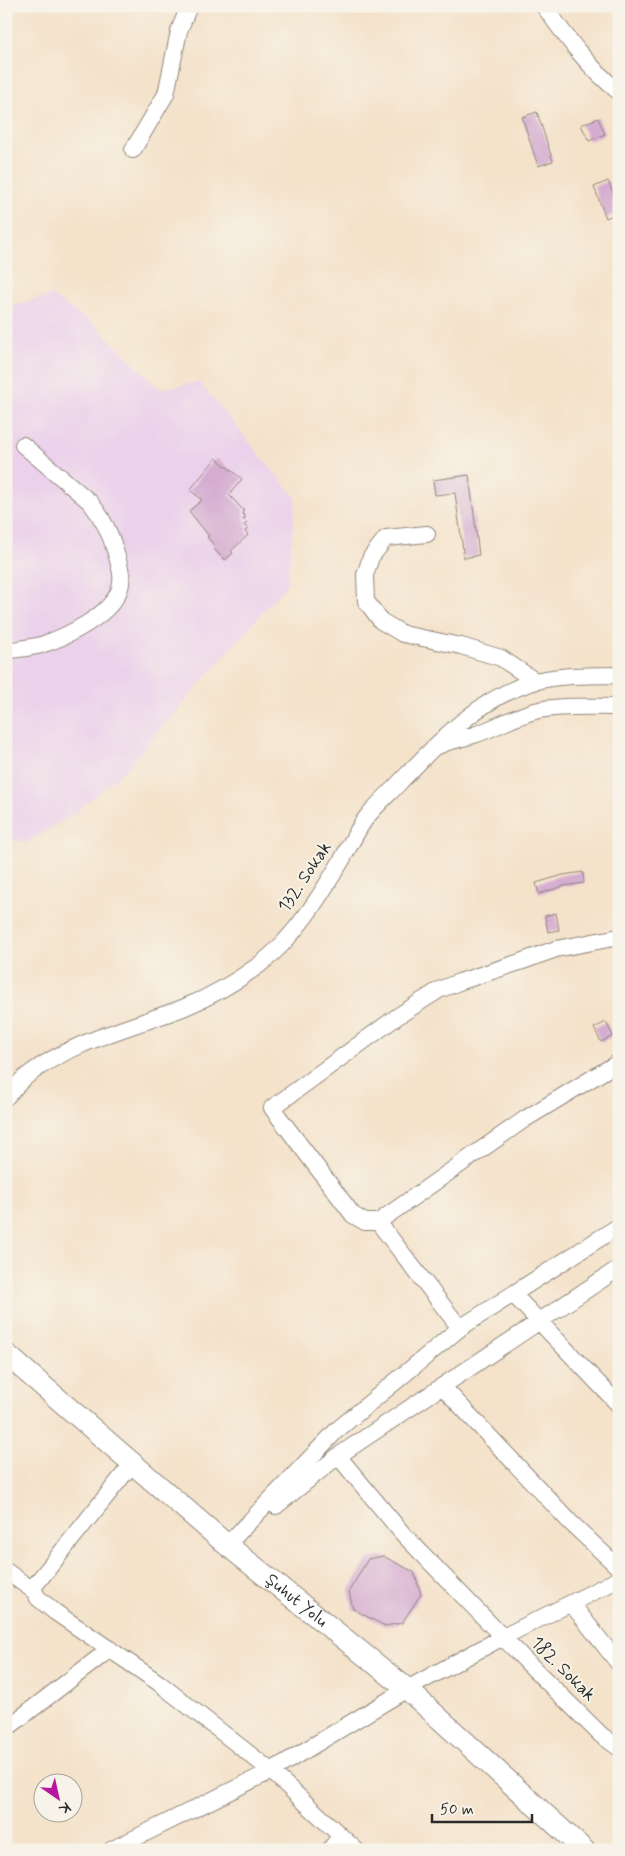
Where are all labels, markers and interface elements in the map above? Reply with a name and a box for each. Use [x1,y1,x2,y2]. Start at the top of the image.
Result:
street label: 132. Sokak [273,837,338,917]
street label: Şuhut Yolu [260,1568,333,1633]
street label: 182. Sokak [525,1631,601,1707]
north arrow [32,1774,82,1824]
scale bar [432,1791,532,1823]
text: K [55,1798,74,1819]
text: 50 m [440,1800,474,1820]

